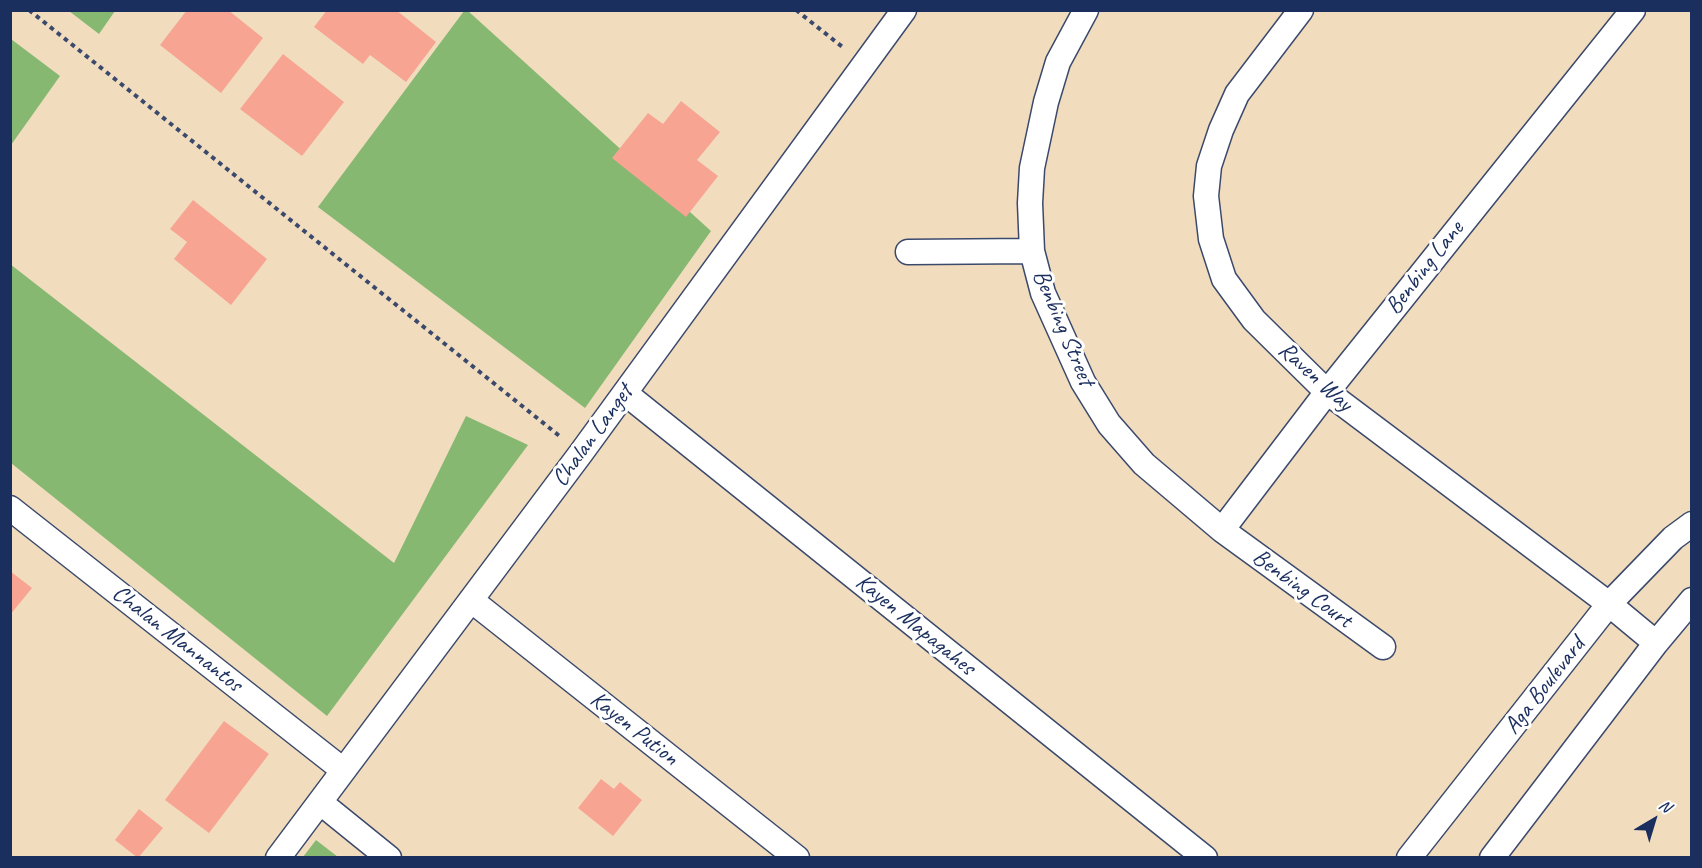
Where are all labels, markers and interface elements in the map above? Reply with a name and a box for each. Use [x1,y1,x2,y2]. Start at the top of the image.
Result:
street label: Benbing Lane [1380,216,1470,320]
street label: Benbing Street [1026,266,1100,390]
street label: Raven Way [1272,336,1358,418]
street label: Chalan Langet [546,379,640,493]
street label: Benbing Court [1246,543,1358,635]
street label: Kayen Mapagahes [849,568,981,682]
street label: Chalan Mannantos [106,579,248,699]
street label: Aga Boulevard [1498,632,1592,740]
street label: Kayen Pution [584,685,684,773]
north arrow [1624,790,1684,850]
text: N [1655,795,1675,817]

